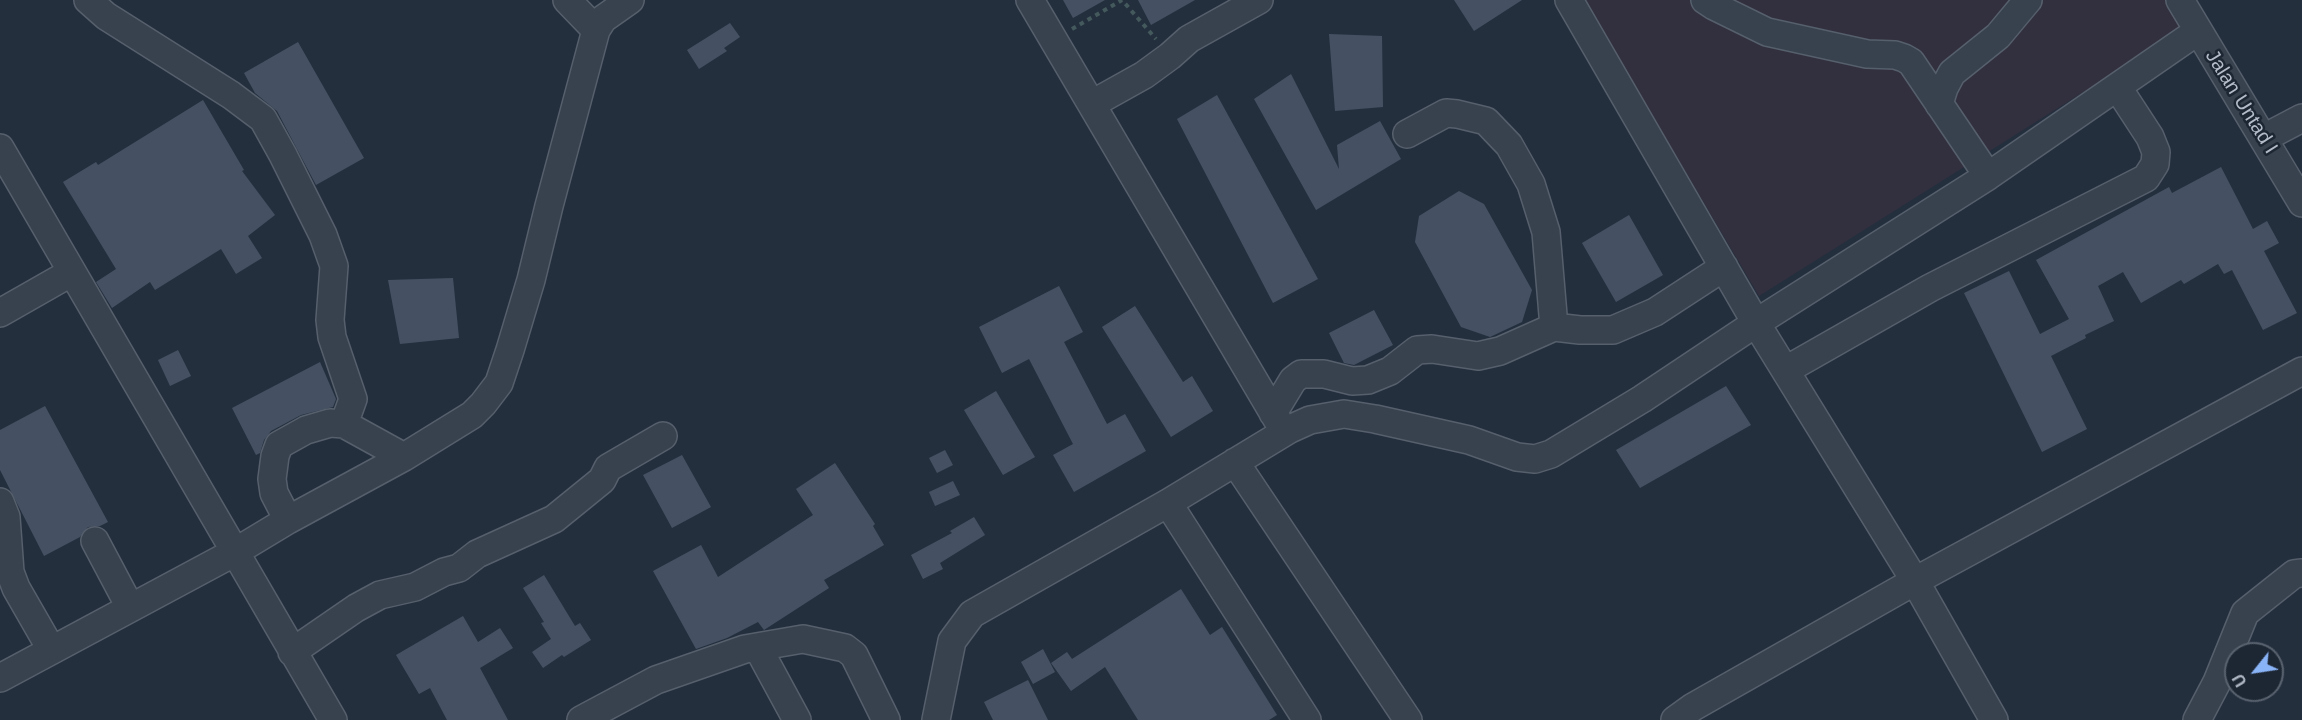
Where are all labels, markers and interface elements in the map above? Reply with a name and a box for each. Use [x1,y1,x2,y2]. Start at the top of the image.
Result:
street label: Jalan Untad I [2200,46,2282,158]
north arrow [2224,642,2284,702]
text: U [2229,671,2250,690]

